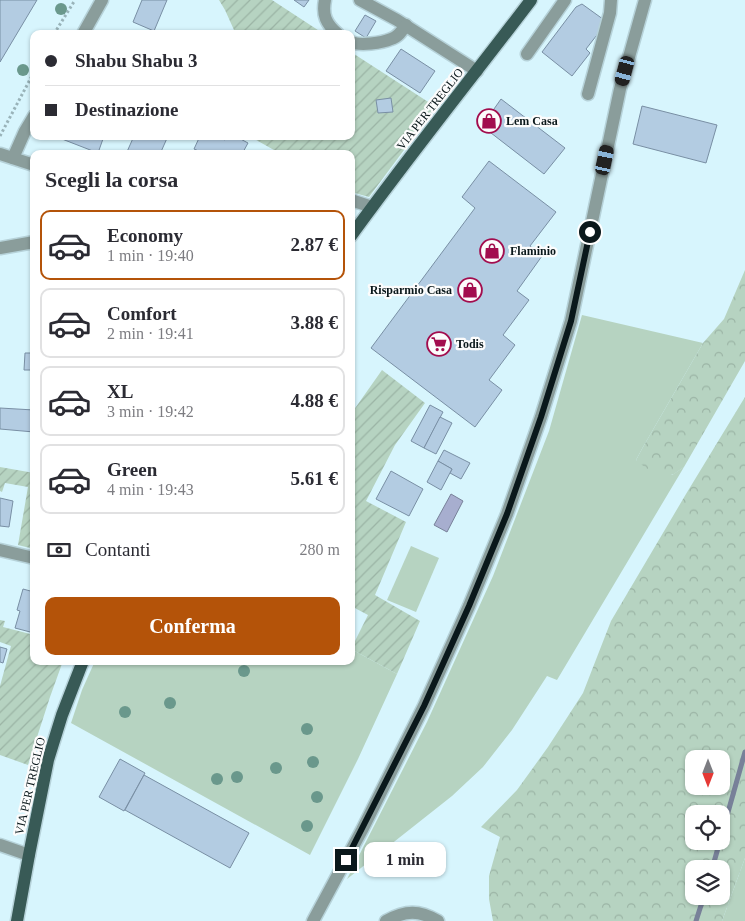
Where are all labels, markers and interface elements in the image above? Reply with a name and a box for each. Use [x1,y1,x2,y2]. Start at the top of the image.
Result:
text: Shabu Shabu 3 [75,50,198,71]
car [613,55,636,87]
street label: VIA PER TREGLIO [394,65,466,153]
text: Destinazione [75,99,178,120]
shop icon: Lem Casa [476,108,502,134]
place label: Lem Casa [506,114,558,128]
car [594,144,615,176]
text: Scegli la corsa [45,167,178,192]
route start [579,221,601,243]
icon: car [47,223,92,268]
text: Economy [107,225,183,246]
text: 2.87 € [291,234,338,255]
shop icon: Flaminio [479,238,505,264]
place label: Flaminio [510,244,556,258]
text: 1 min · 19:40 [107,247,194,264]
shop icon: Risparmio Casa [457,277,483,303]
place label: Risparmio Casa [370,283,452,297]
icon: car [47,301,92,346]
text: Comfort [107,303,177,324]
text: 3.88 € [291,312,338,333]
text: 2 min · 19:41 [107,325,194,342]
supermarket icon: Todis [426,331,452,357]
place label: Todis [456,337,484,351]
icon: car [47,379,92,424]
text: XL [107,381,133,402]
text: 4.88 € [291,390,338,411]
text: 3 min · 19:42 [107,403,194,420]
icon: car [47,457,92,502]
text: Green [107,459,157,480]
text: 5.61 € [291,468,338,489]
text: 4 min · 19:43 [107,481,194,498]
icon: cash [45,536,73,564]
text: Contanti [85,539,150,560]
text: 280 m [300,541,340,558]
button: Conferma [45,597,340,655]
street label: VIA PER TREGLIO [12,735,48,836]
north arrow [685,750,730,795]
map controls [685,750,730,905]
button: locate [685,805,730,850]
callout: 1 min [364,842,446,878]
route end [335,849,357,871]
text: 1 min [386,851,424,868]
button: layers [685,860,730,905]

